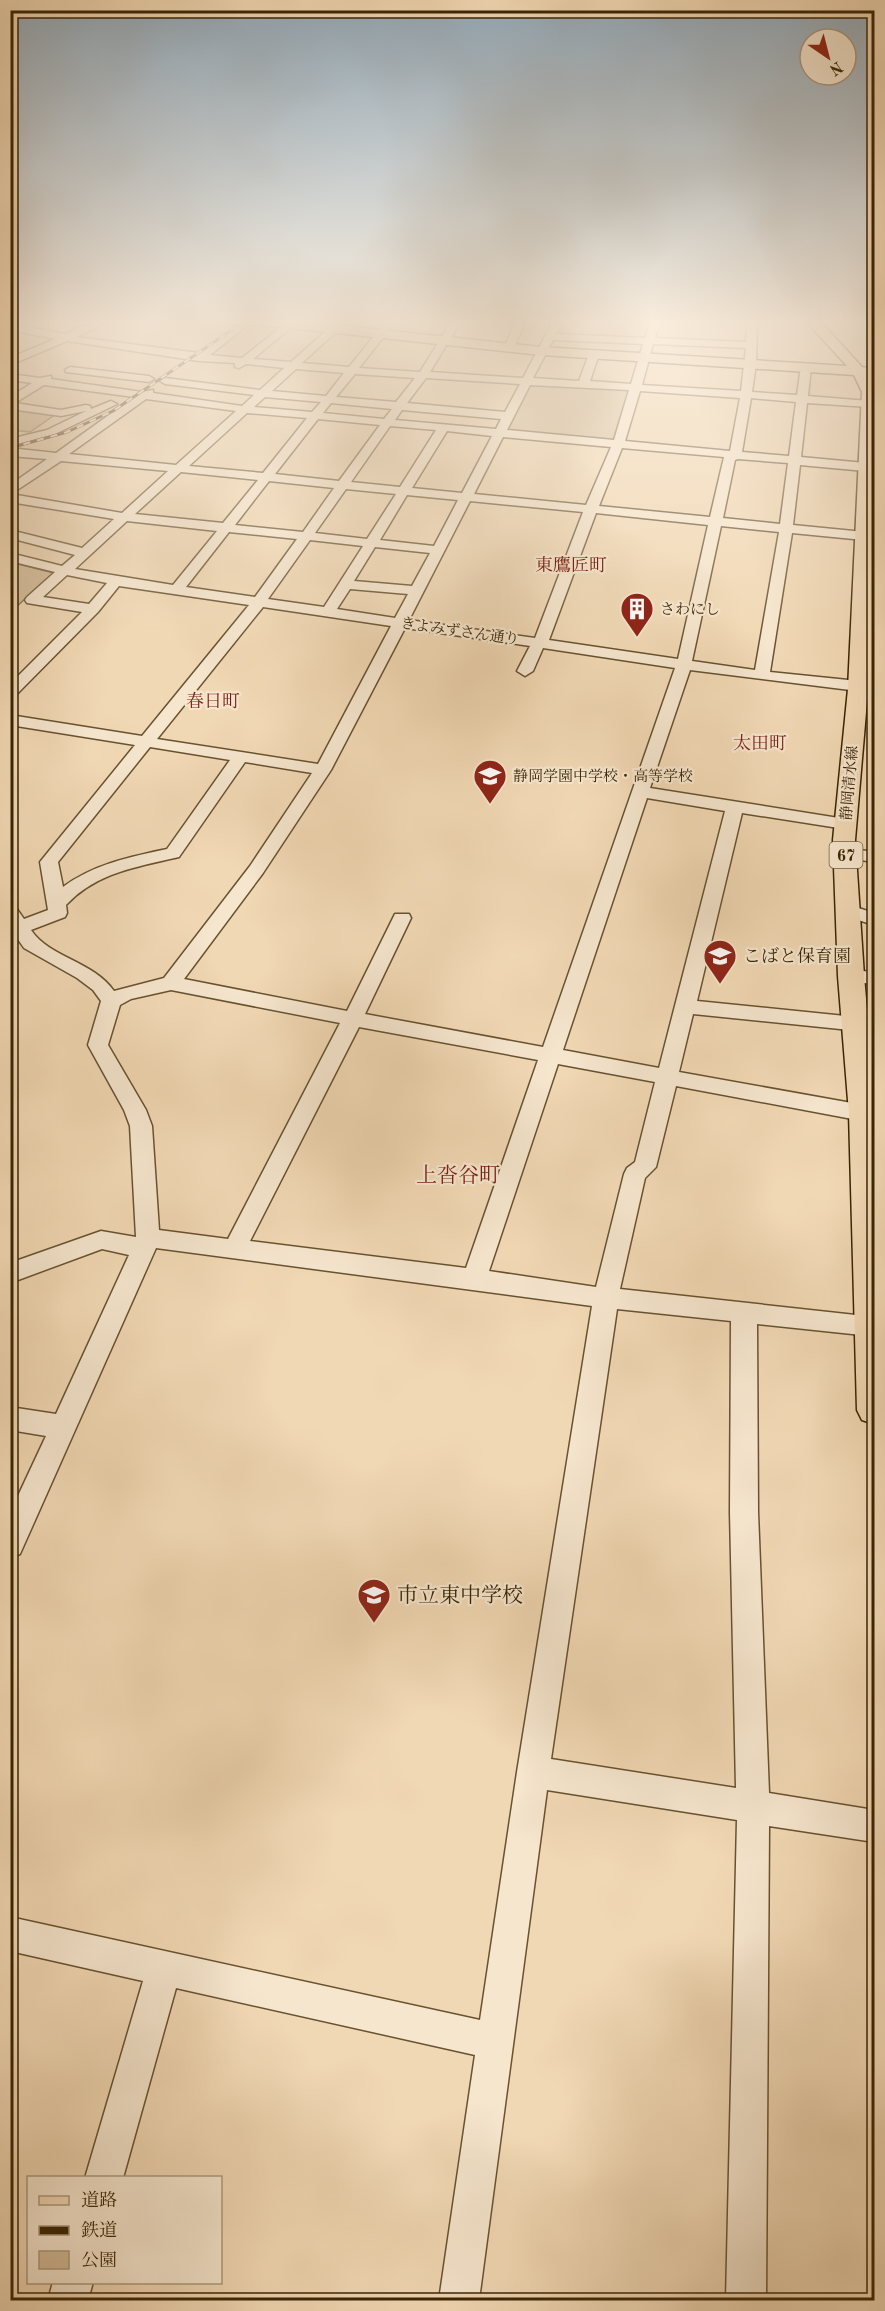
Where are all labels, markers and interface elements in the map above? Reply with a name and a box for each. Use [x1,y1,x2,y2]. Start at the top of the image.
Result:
north arrow [798,27,858,87]
text: N [825,58,845,78]
district label: 東鷹匠町 [535,555,607,575]
building icon: さわにし [619,591,655,638]
place label: さわにし [660,602,720,618]
street label: きよみずさん通り [399,615,521,648]
district label: 春日町 [186,691,240,711]
district label: 太田町 [733,734,787,753]
street label: 静岡清水線 [838,745,861,821]
school or university icon: 静岡学園中学校・高等学校 [472,758,508,805]
place label: 静岡学園中学校・高等学校 [513,768,693,785]
road number: 67 [830,842,862,868]
school or university icon: こばと保育園 [702,938,738,985]
place label: こばと保育園 [743,946,851,966]
district label: 上沓谷町 [416,1164,500,1187]
school or university icon: 市立東中学校 [356,1577,392,1624]
place label: 市立東中学校 [397,1584,523,1607]
legend [27,2176,222,2284]
text: 道路 [81,2190,117,2210]
text: 鉄道 [81,2220,117,2240]
text: 公園 [81,2251,117,2270]

